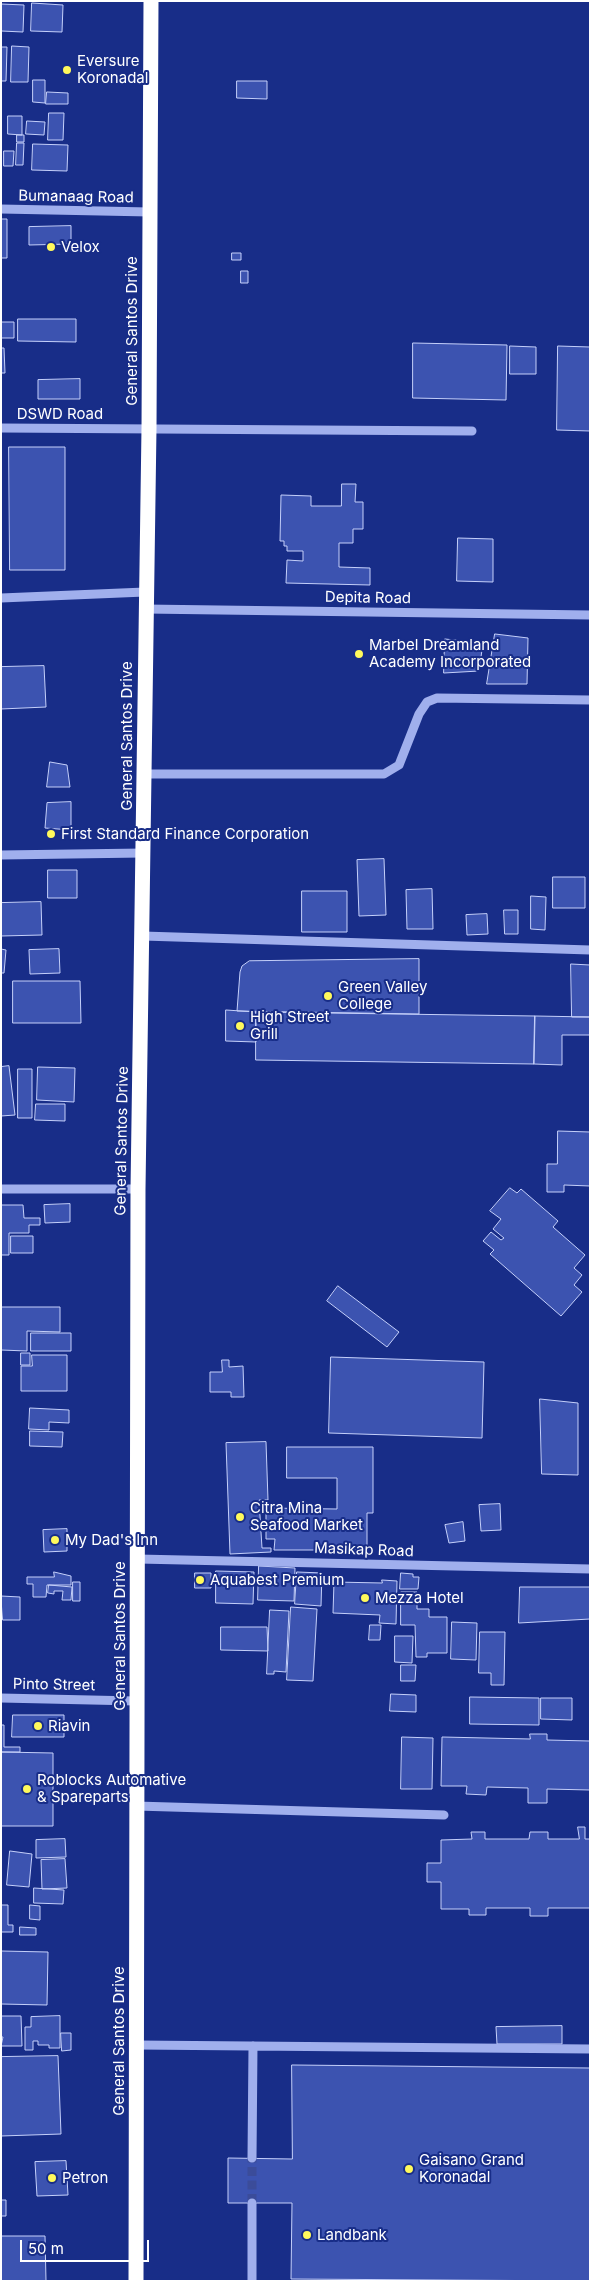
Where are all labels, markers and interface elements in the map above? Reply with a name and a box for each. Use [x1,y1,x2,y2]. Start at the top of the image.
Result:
place label: Eversure Koronadal [77,52,148,87]
marker: Eversure Koronadal [61,64,73,76]
street label: Bumanaag Road [18,187,134,207]
place label: Velox [61,238,100,256]
marker: Velox [45,241,57,253]
street label: General Santos Drive [123,256,141,406]
street label: DSWD Road [17,405,103,423]
street label: Depita Road [325,588,411,608]
place label: Marbel Dreamland Academy Incorporated [369,636,531,671]
marker: Marbel Dreamland Academy Incorporated [353,648,365,660]
street label: General Santos Drive [118,661,136,811]
place label: First Standard Finance Corporation [61,825,309,843]
marker: First Standard Finance Corporation [45,828,57,840]
place label: Green Valley College [338,978,427,1013]
marker: Green Valley College [322,990,334,1002]
place label: High Street Grill [250,1008,329,1043]
marker: High Street Grill [234,1020,246,1032]
street label: General Santos Drive [112,1066,132,1216]
place label: Citra Mina Seafood Market [250,1499,363,1534]
marker: Citra Mina Seafood Market [234,1511,246,1523]
place label: My Dad's Inn [65,1531,158,1549]
marker: My Dad's Inn [49,1534,61,1546]
street label: Masikap Road [314,1539,414,1561]
street label: General Santos Drive [111,1561,129,1711]
place label: Aquabest Premium [210,1571,344,1589]
marker: Aquabest Premium [194,1574,206,1586]
place label: Mezza Hotel [375,1589,464,1607]
marker: Mezza Hotel [359,1592,371,1604]
street label: Pinto Street [13,1675,95,1695]
place label: Riavin [48,1717,90,1735]
marker: Riavin [32,1720,44,1732]
place label: Roblocks Automative & Spareparts [37,1771,186,1806]
marker: Roblocks Automative & Spareparts [21,1783,33,1795]
street label: General Santos Drive [110,1966,128,2116]
place label: Gaisano Grand Koronadal [419,2151,524,2186]
marker: Gaisano Grand Koronadal [403,2163,415,2175]
place label: Petron [62,2169,108,2187]
marker: Petron [46,2172,58,2184]
place label: Landbank [317,2226,387,2244]
marker: Landbank [301,2229,313,2241]
scale bar [22,2230,151,2262]
text: 50 m [28,2239,64,2258]

